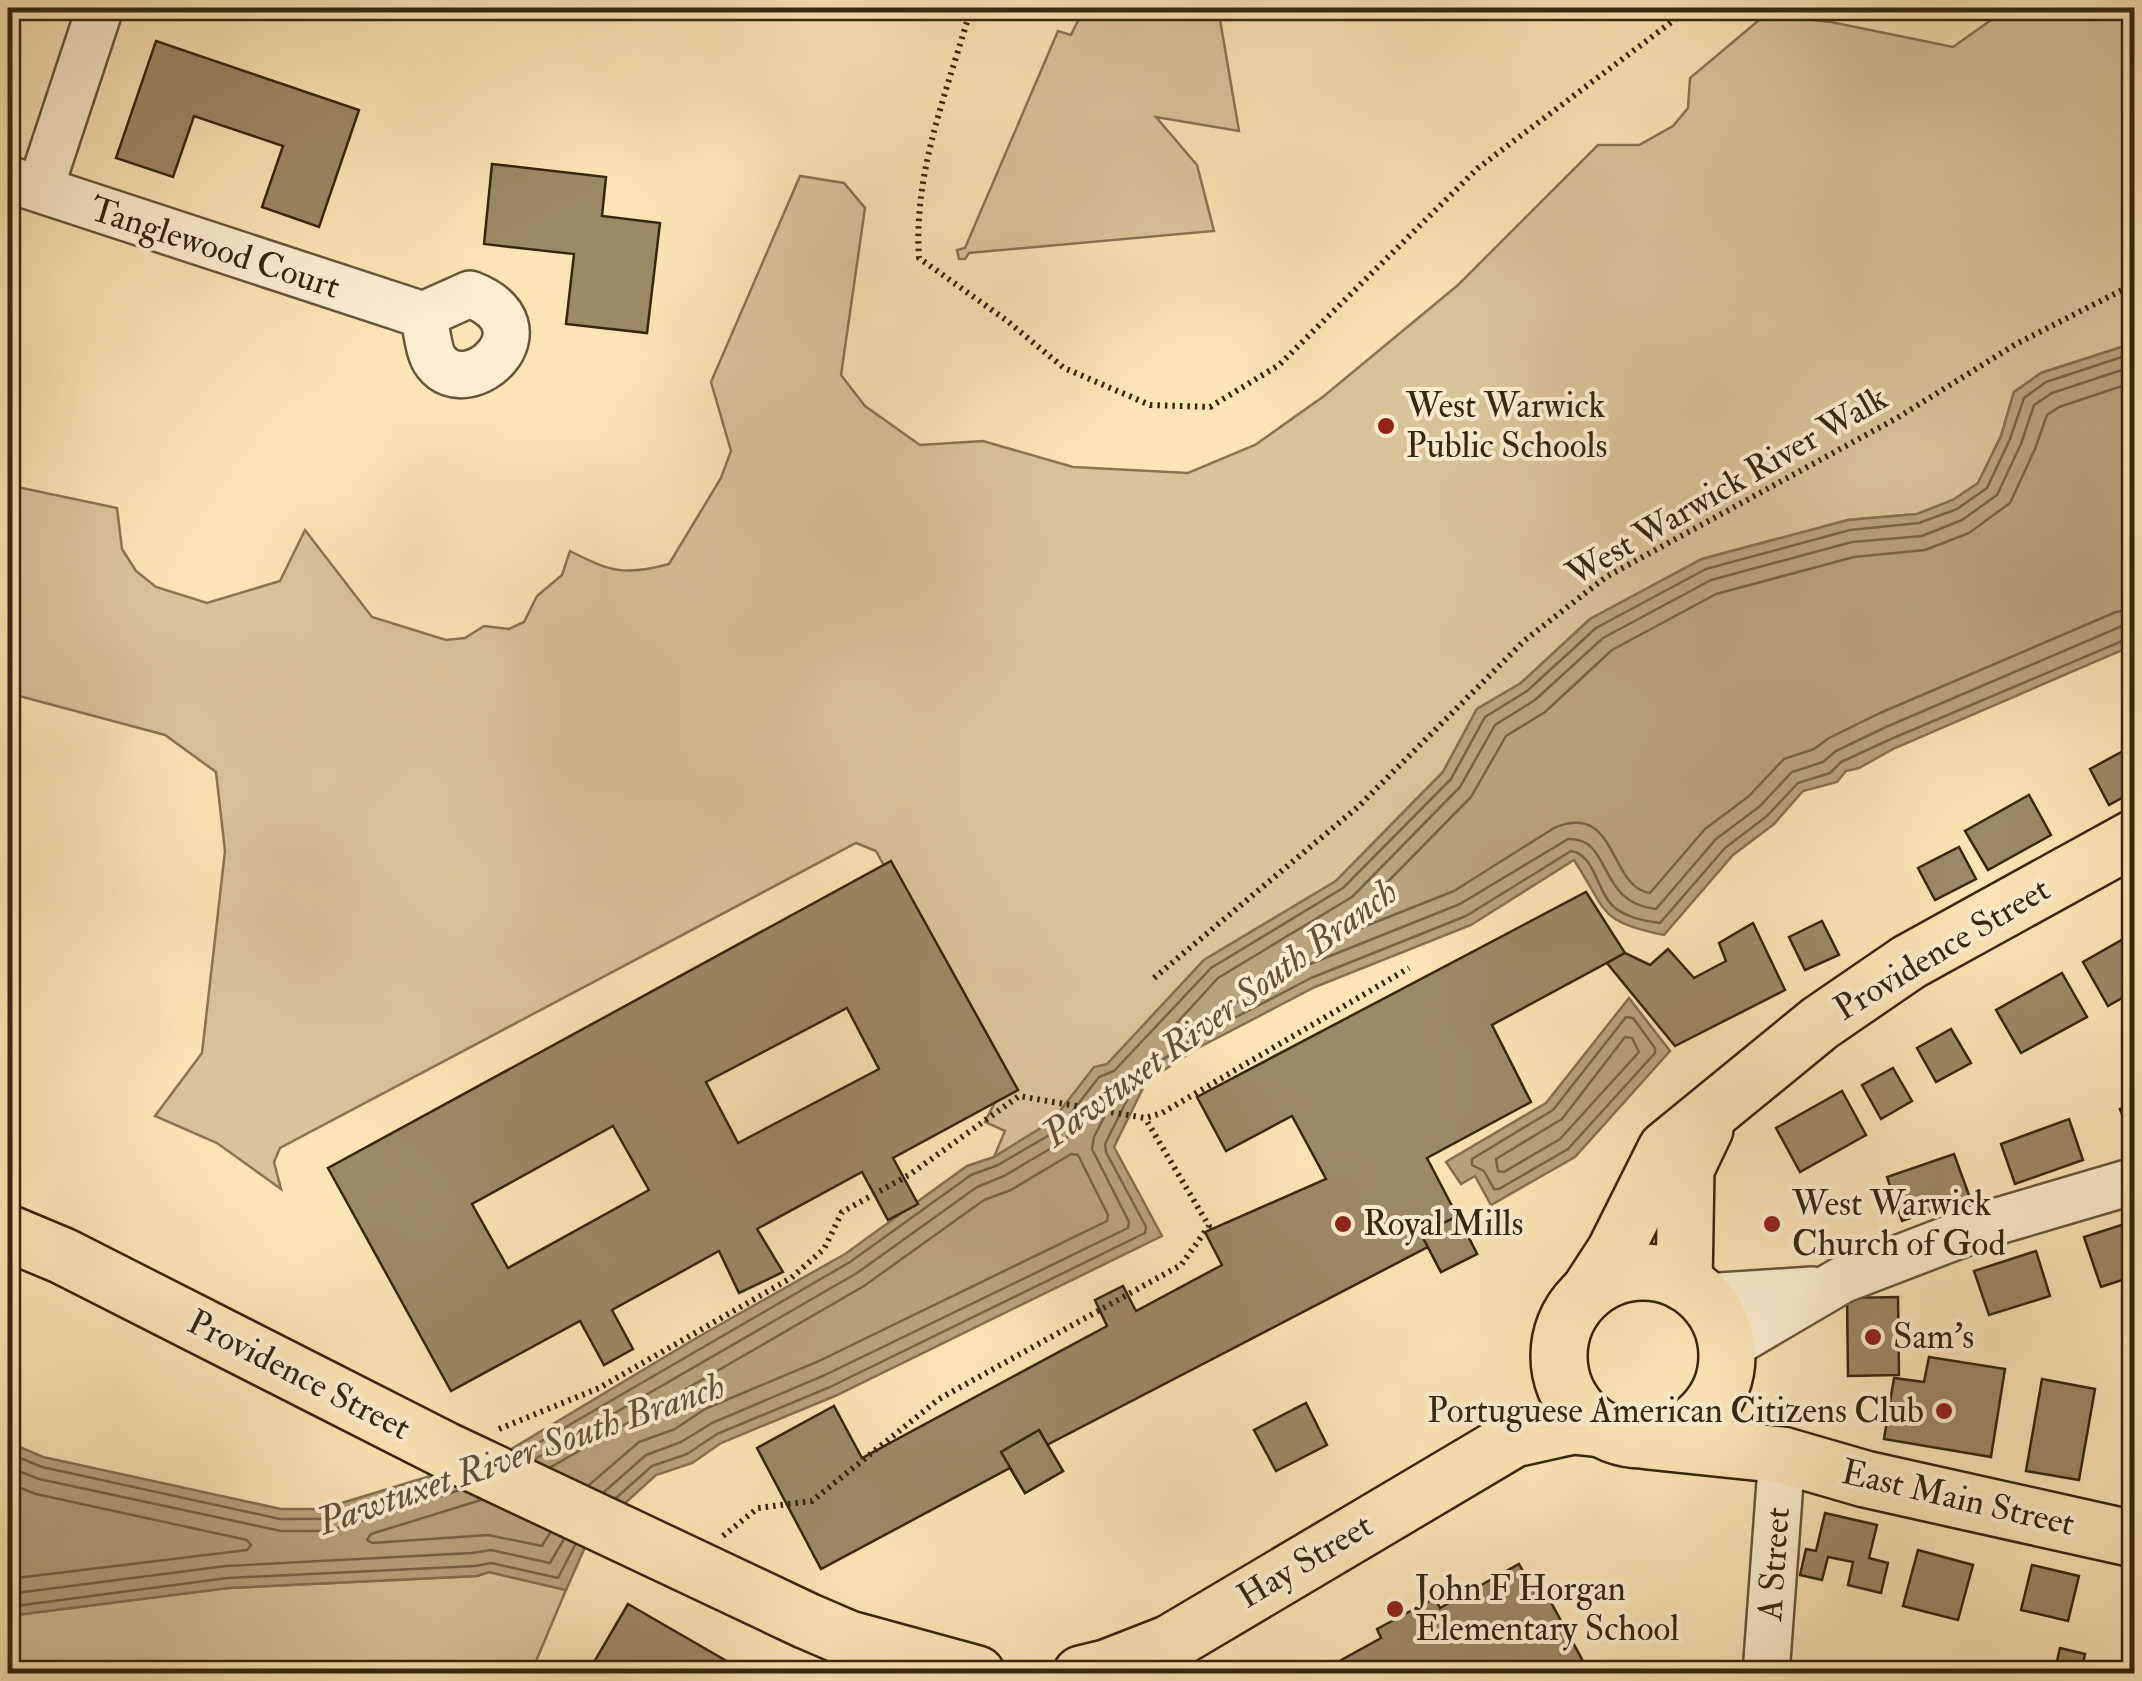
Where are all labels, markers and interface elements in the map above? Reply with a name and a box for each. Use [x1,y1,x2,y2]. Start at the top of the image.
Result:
street label: Tanglewood Court [85,187,345,309]
street label: West Warwick River Walk [1558,376,1896,596]
place label: West Warwick Public Schools [1405,384,1607,468]
marker: West Warwick Public Schools [1375,415,1397,437]
street label: Providence Street [1826,867,2058,1031]
water label: Pawtuxet River South Branch [1032,868,1407,1159]
place label: West Warwick Church of God [1791,1182,2006,1266]
place label: Royal Mills [1363,1202,1524,1246]
marker: Royal Mills [1332,1213,1354,1235]
marker: West Warwick Church of God [1761,1213,1783,1235]
street label: Providence Street [180,1300,418,1450]
place label: Sam's [1893,1315,1974,1359]
marker: Sam's [1862,1326,1884,1348]
water label: Pawtuxet River South Branch [310,1362,731,1547]
place label: Portuguese American Citizens Club [1427,1389,1924,1433]
marker: Portuguese American Citizens Club [1933,1400,1955,1422]
street label: East Main Street [1837,1450,2079,1546]
street label: Hay Street [1229,1504,1381,1618]
street label: A Street [1748,1506,1800,1623]
place label: John F Horgan Elementary School [1414,1567,1679,1651]
marker: John F Horgan Elementary School [1384,1598,1406,1620]

